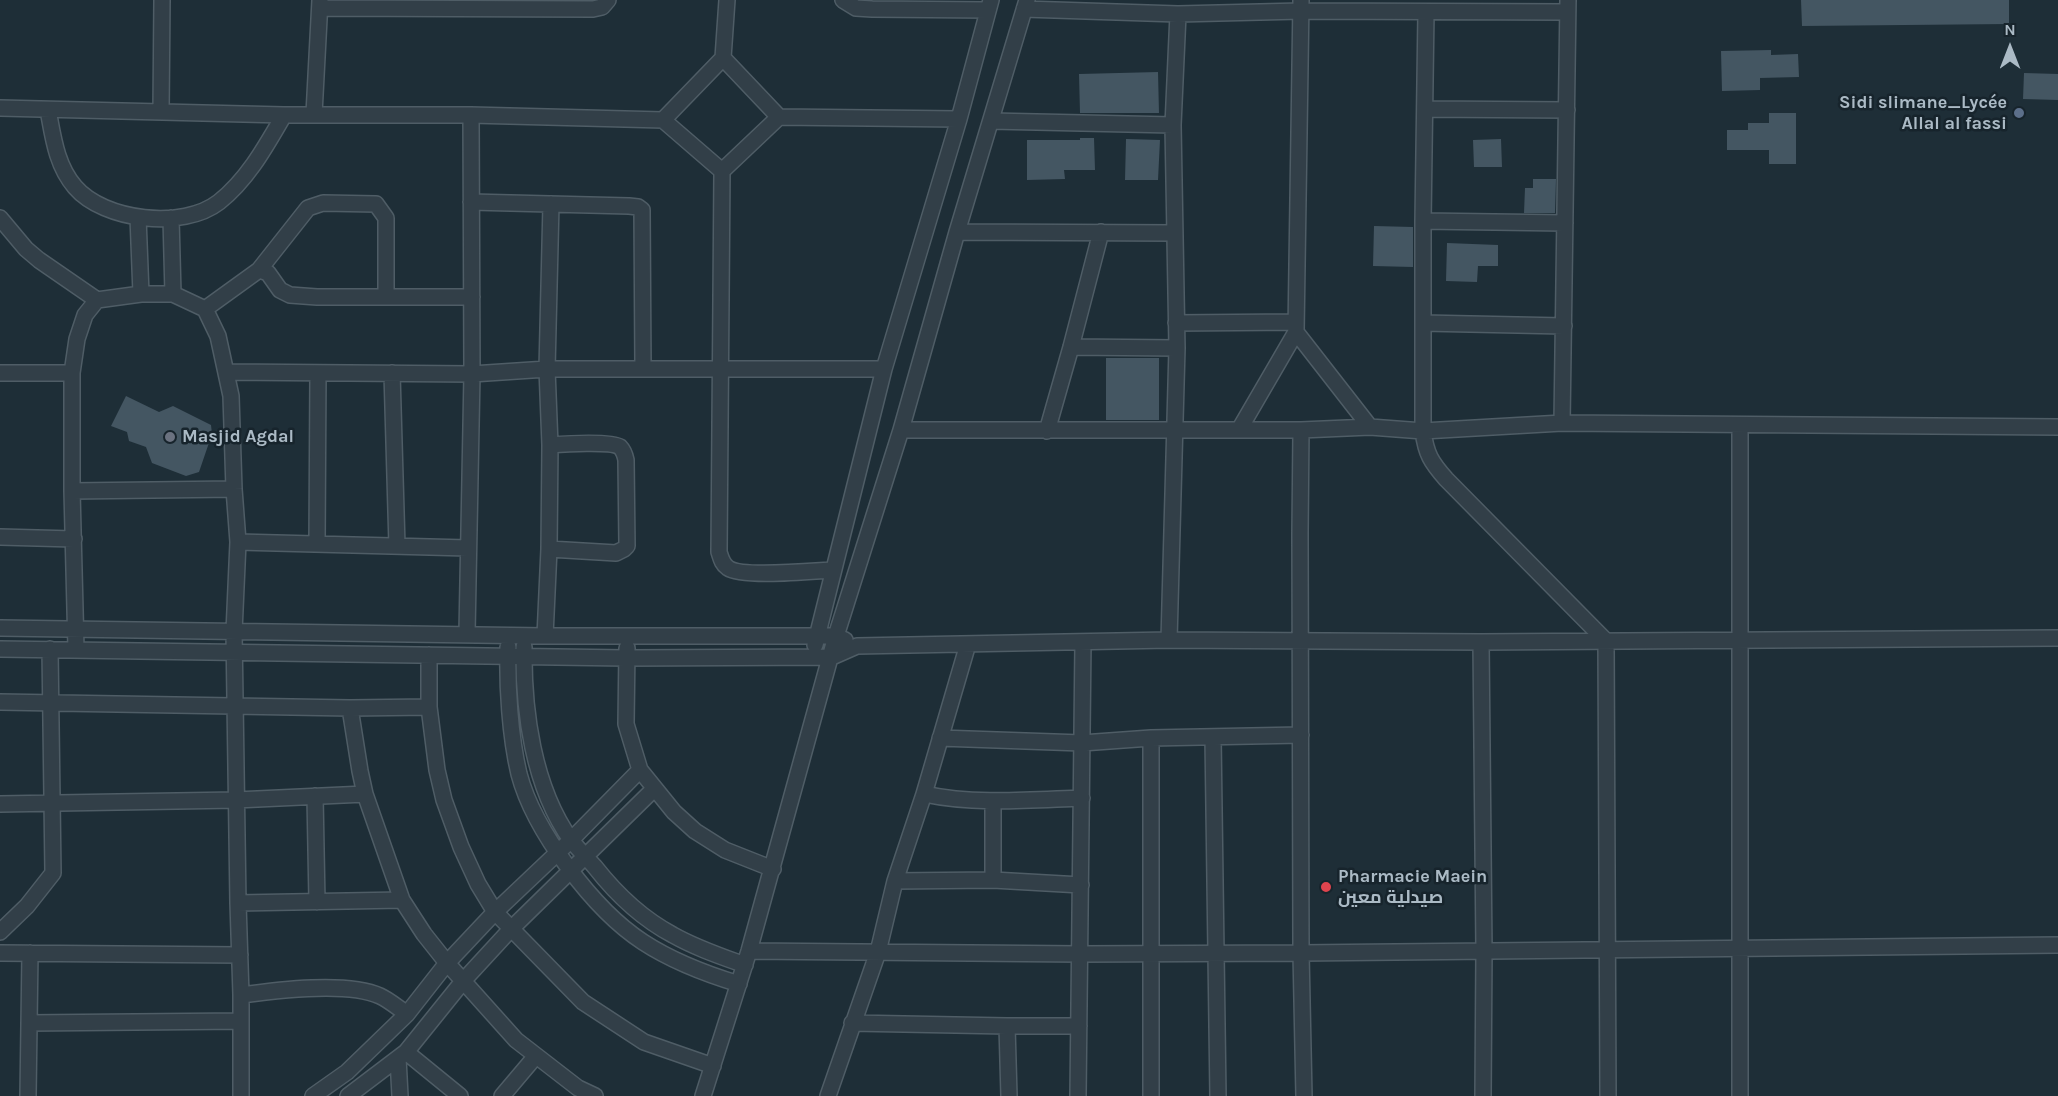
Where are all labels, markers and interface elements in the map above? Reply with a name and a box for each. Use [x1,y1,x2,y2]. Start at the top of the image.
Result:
north arrow [1980,18,2040,78]
text: N [2004,20,2016,39]
place label: Sidi slimane_Lycée Allal al fassi [1839,92,2007,134]
marker: Sidi slimane_Lycée Allal al fassi [2012,106,2026,120]
place label: Masjid Agdal [182,426,294,448]
marker: Masjid Agdal [163,430,177,444]
place label: Pharmacie Maein صيدلية معين [1338,866,1487,908]
marker: Pharmacie Maein صيدلية معين [1319,880,1333,894]

